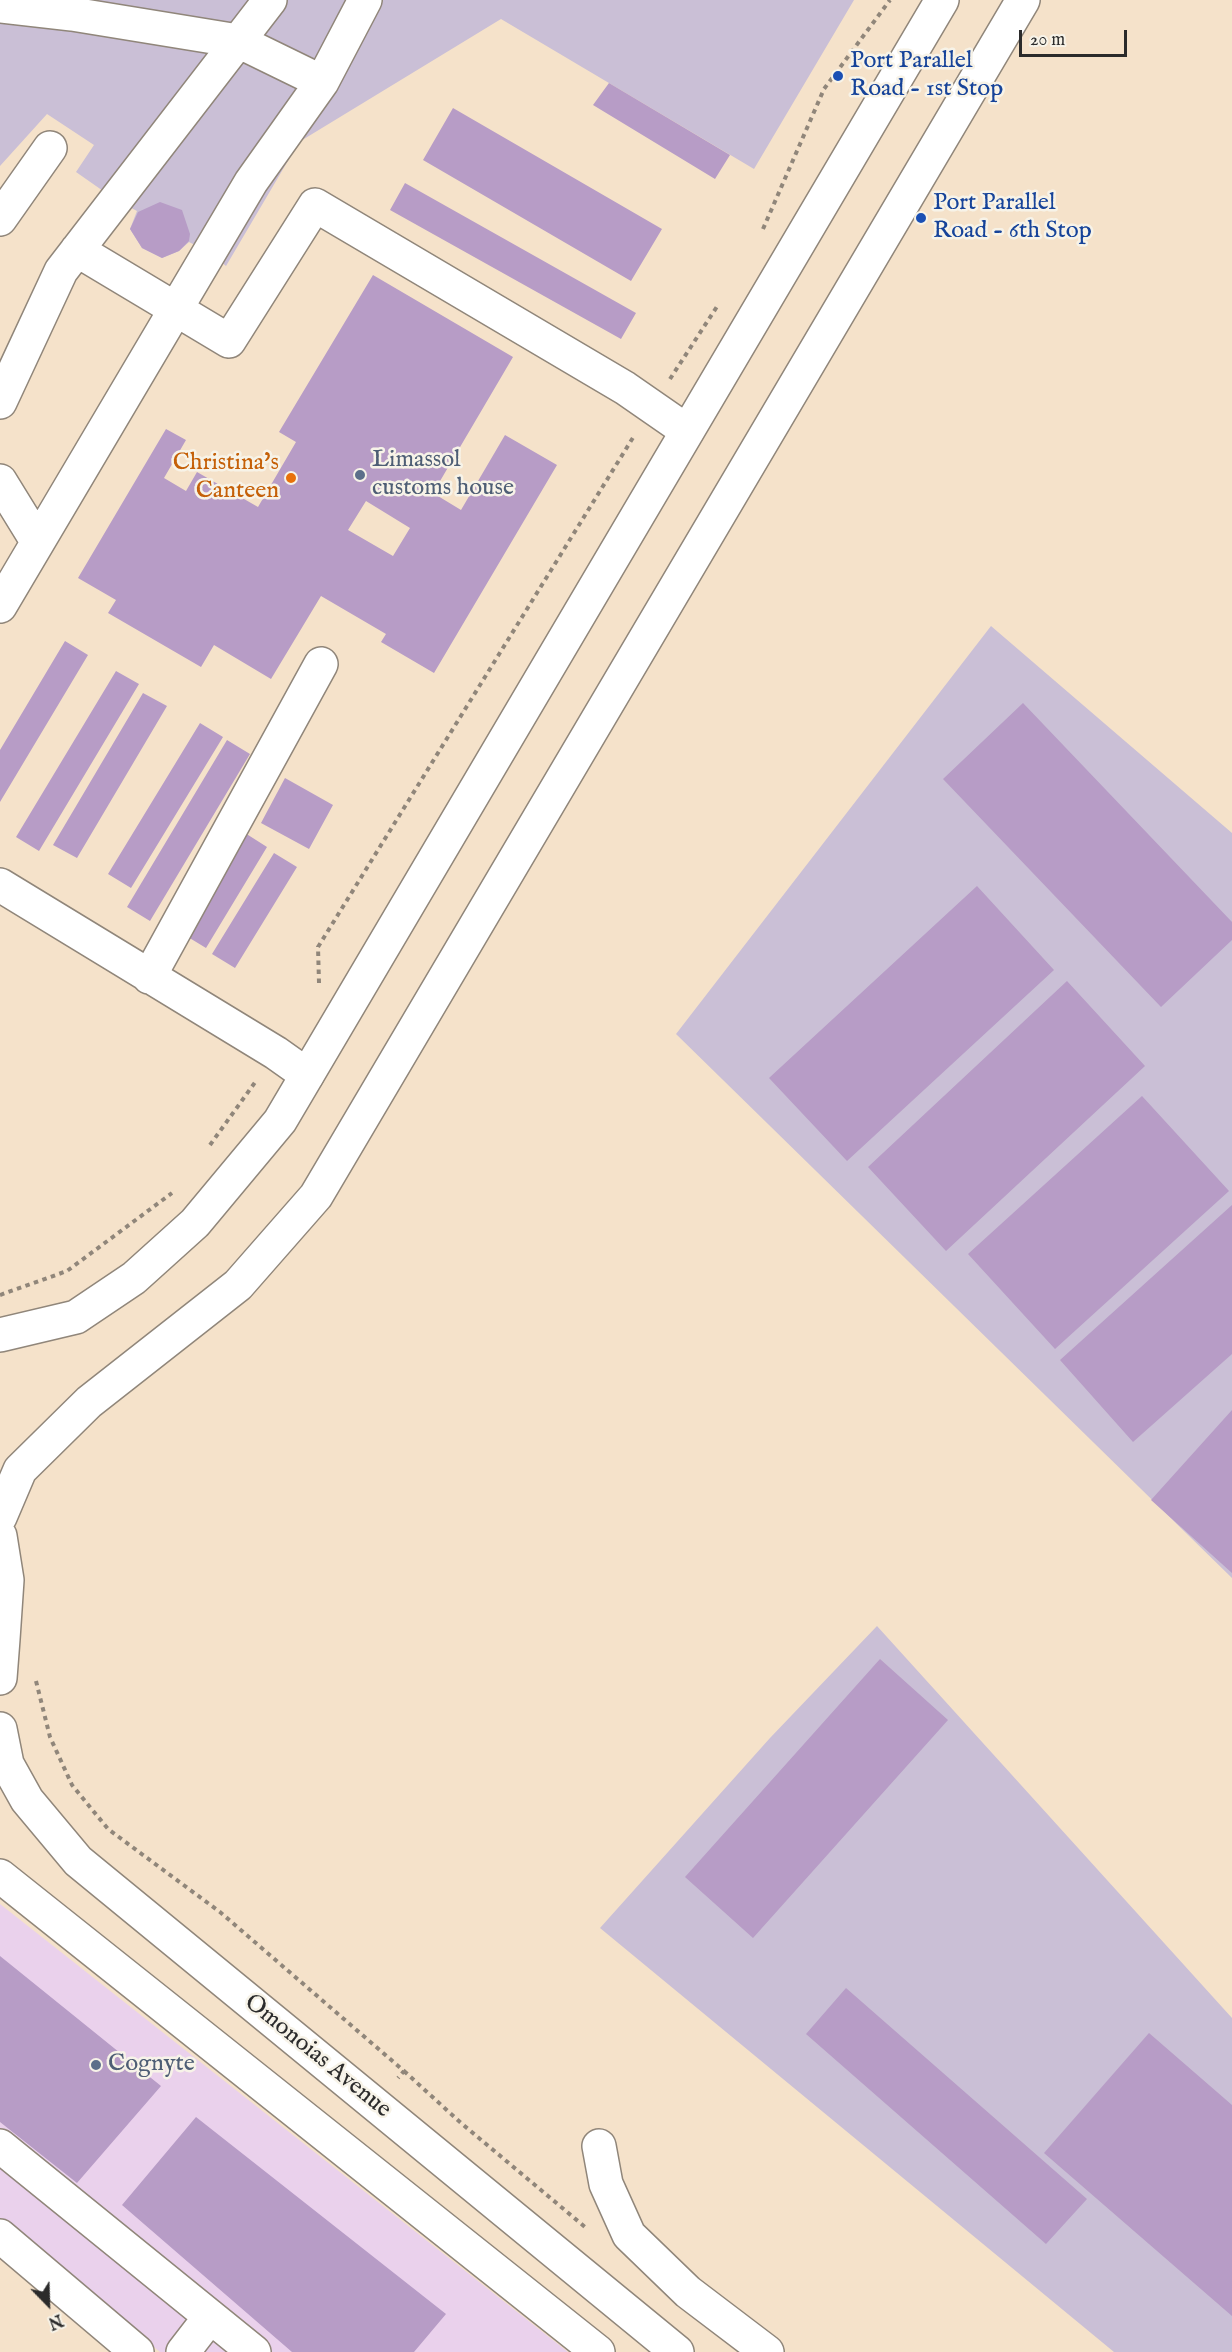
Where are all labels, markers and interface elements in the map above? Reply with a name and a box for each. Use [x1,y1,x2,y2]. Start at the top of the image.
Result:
scale bar [1022,18,1130,56]
text: 20 m [1030,29,1065,52]
place label: Port Parallel Road - 1st Stop [850,48,1003,104]
marker: Port Parallel Road - 1st Stop [831,69,845,83]
place label: Port Parallel Road - 6th Stop [933,190,1092,246]
marker: Port Parallel Road - 6th Stop [914,211,928,225]
place label: Limassol customs house [372,447,514,503]
place label: Christina's Canteen [173,450,279,506]
marker: Limassol customs house [353,468,367,482]
marker: Christina's Canteen [284,471,298,485]
street label: Omonoias Avenue [238,1989,396,2125]
place label: Cognyte [108,2051,195,2079]
marker: Cognyte [89,2058,103,2072]
north arrow [18,2274,78,2334]
text: N [45,2309,65,2332]

